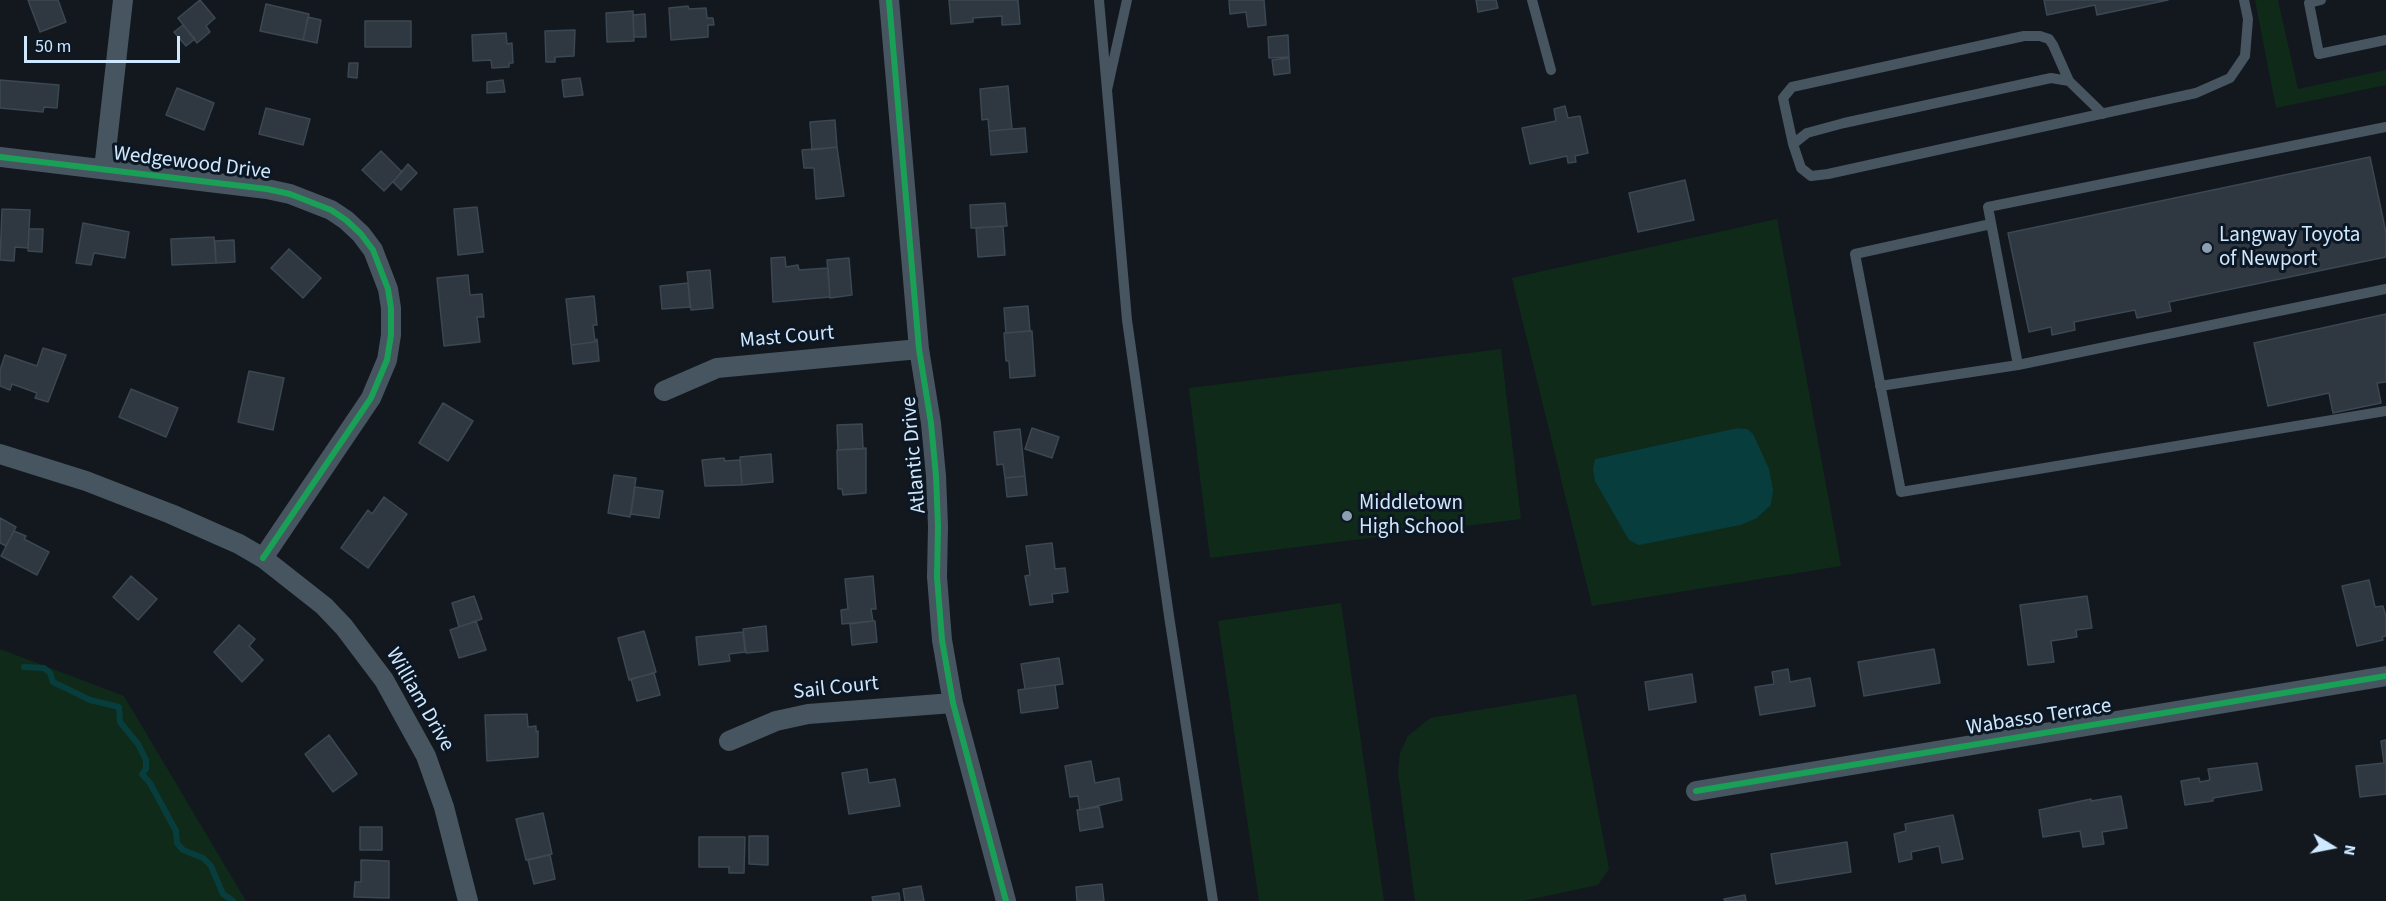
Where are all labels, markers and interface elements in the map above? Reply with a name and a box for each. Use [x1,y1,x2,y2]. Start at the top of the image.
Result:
scale bar [27,24,183,62]
text: 50 m [35,34,71,59]
street label: Wedgewood Drive [112,142,272,186]
place label: Langway Toyota of Newport [2219,223,2360,273]
marker: Langway Toyota of Newport [2200,241,2214,255]
street label: Mast Court [739,321,835,355]
street label: Atlantic Drive [897,396,933,514]
place label: Middletown High School [1359,491,1464,541]
marker: Middletown High School [1340,509,1354,523]
street label: William Drive [379,644,459,756]
street label: Sail Court [792,672,880,706]
street label: Wabasso Terrace [1965,694,2113,742]
north arrow [2302,817,2362,877]
text: N [2338,843,2361,857]

